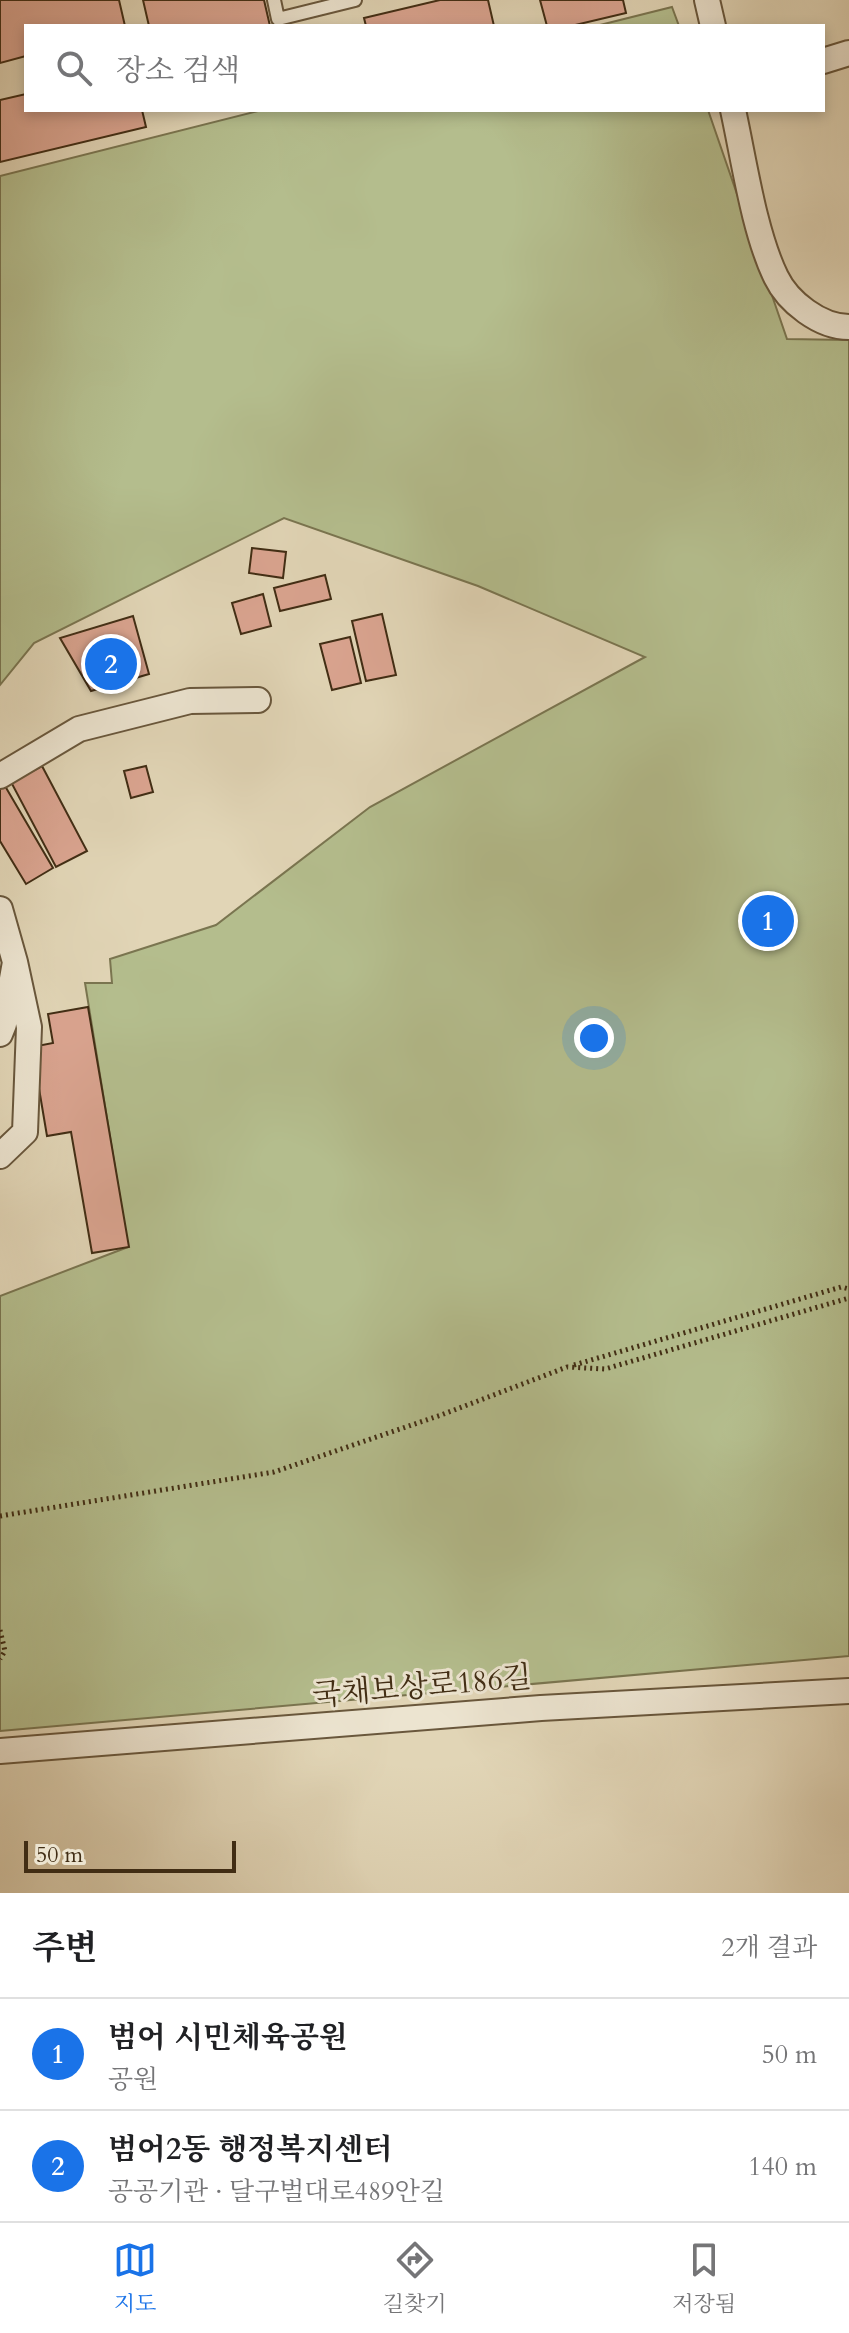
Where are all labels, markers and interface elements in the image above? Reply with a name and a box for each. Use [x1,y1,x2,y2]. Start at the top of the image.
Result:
search box [24,24,825,112]
icon: search [52,46,96,90]
text: 장소 검색 [116,50,240,91]
pin: 2 [85,634,137,694]
pin: 1 [742,891,794,951]
your location [574,1018,614,1058]
street label: 국채보상로186길 [311,1656,533,1717]
scale bar [24,1837,236,1873]
text: 50 m [36,1840,83,1870]
text: 주변 [32,1925,98,1971]
text: 2개 결과 [721,1930,817,1965]
text: 범어 시민체육공원 [108,2017,348,2058]
text: 1 [51,2037,65,2072]
text: 50 m [761,2037,817,2072]
text: 공원 [108,2062,158,2097]
text: 범어2동 행정복지센터 [108,2129,392,2170]
text: 2 [51,2149,65,2184]
text: 140 m [748,2149,817,2184]
text: 공공기관 · 달구벌대로489안길 [108,2174,445,2209]
tab: 지도 [113,2238,157,2319]
tab: 길찾기 [383,2238,446,2319]
tab: 저장됨 [672,2238,736,2319]

